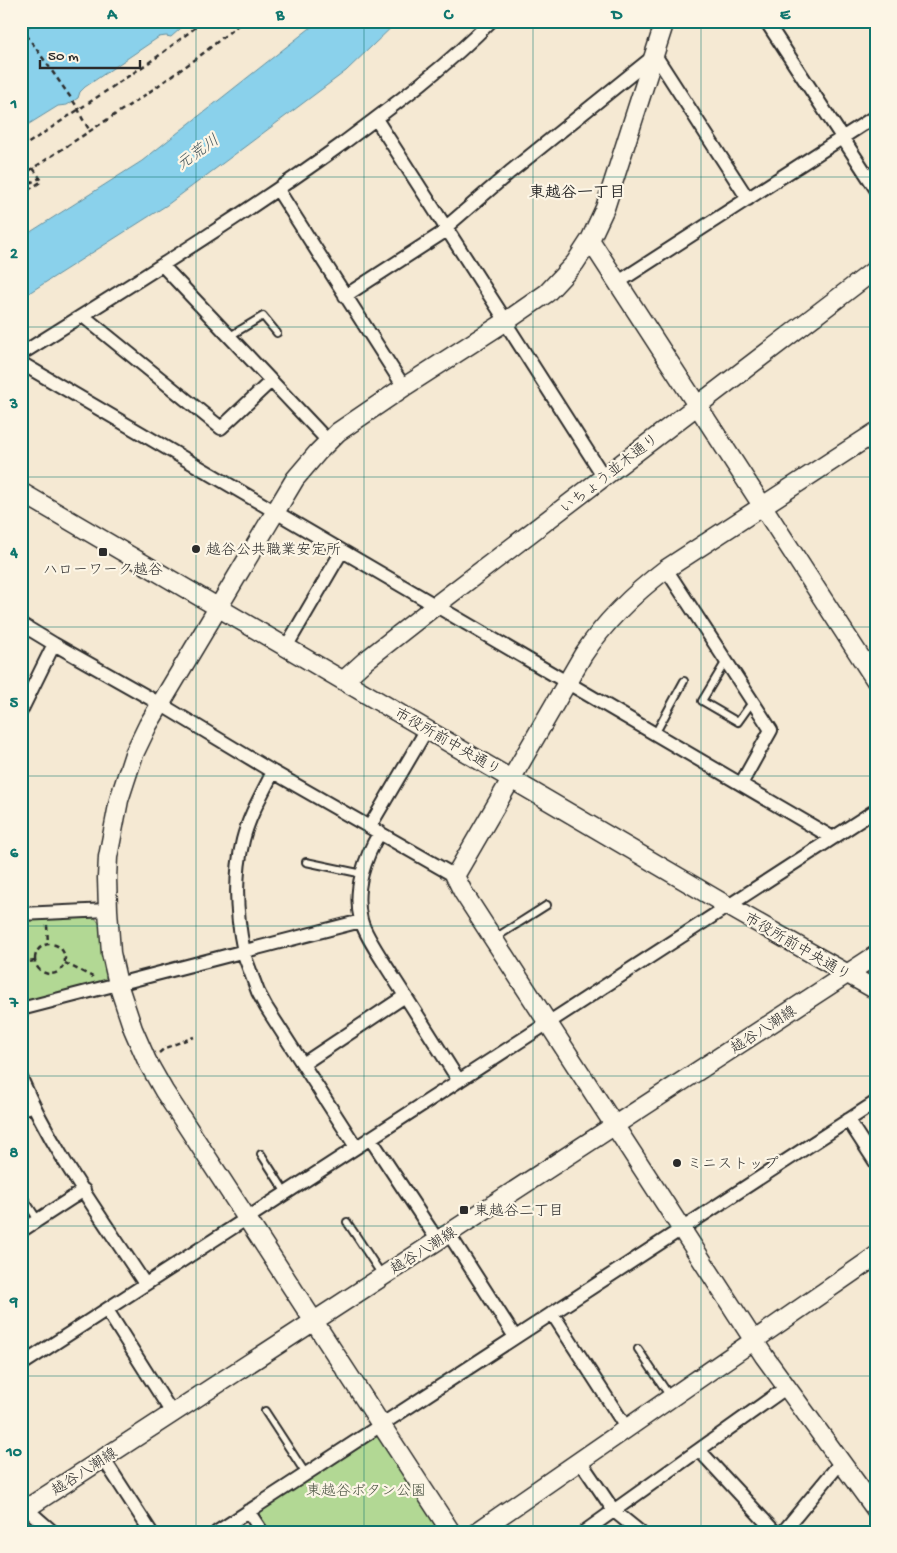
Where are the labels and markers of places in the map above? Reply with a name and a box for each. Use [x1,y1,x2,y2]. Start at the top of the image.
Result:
place label: 越谷公共職業安定所 [206,542,341,560]
marker: 越谷公共職業安定所 [190,543,202,555]
marker: ハローワーク越谷 [97,546,109,558]
place label: ハローワーク越谷 [43,562,163,580]
place label: ミニストップ [687,1156,779,1174]
marker: ミニストップ [671,1157,683,1169]
place label: 東越谷二丁目 [474,1202,564,1221]
marker: 東越谷二丁目 [458,1204,470,1216]

